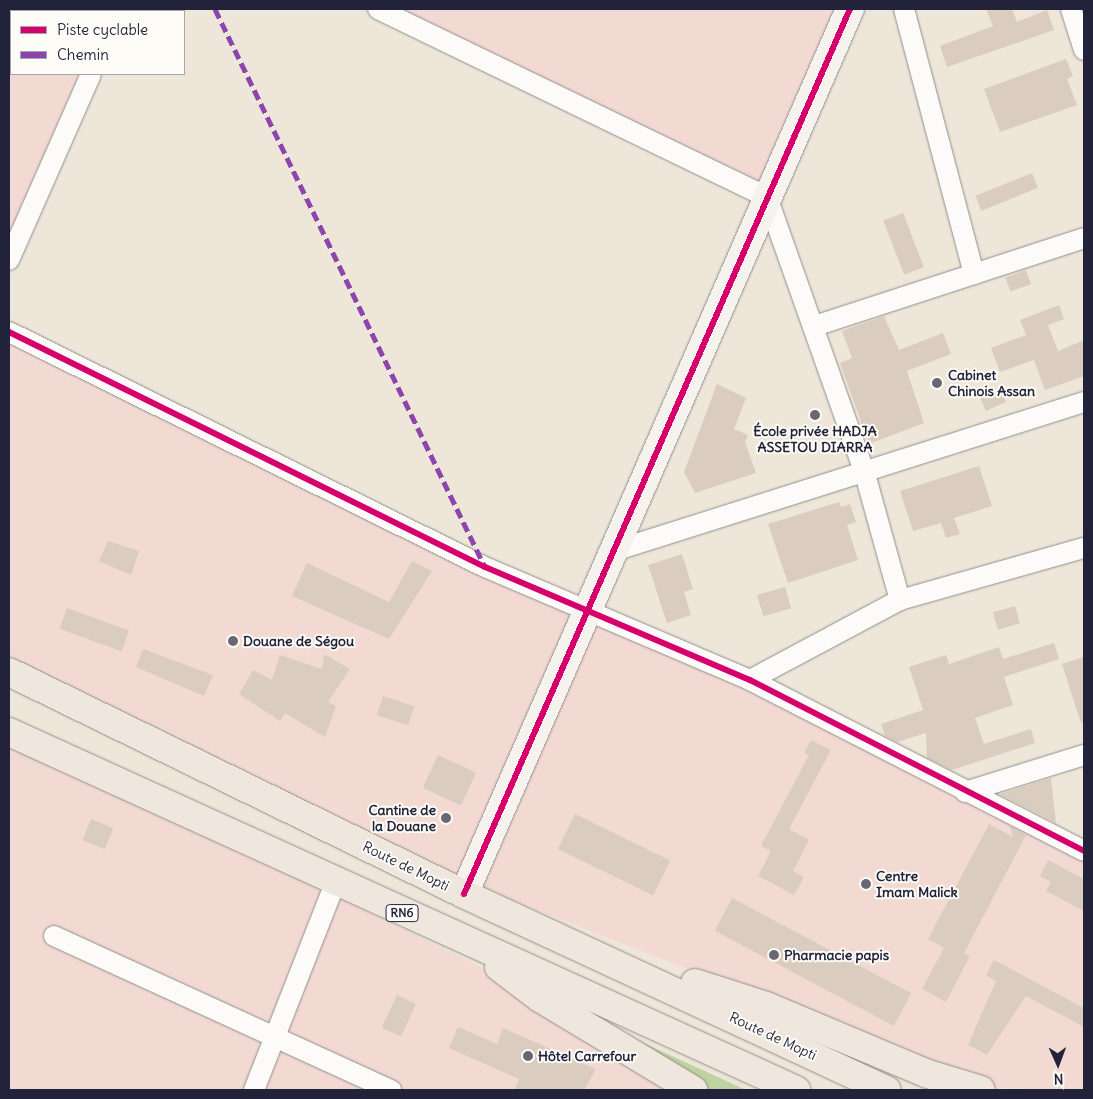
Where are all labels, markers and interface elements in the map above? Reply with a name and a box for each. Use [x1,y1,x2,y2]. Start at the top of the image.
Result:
legend [10,10,185,75]
text: Piste cyclable [57,20,148,39]
text: Chemin [57,45,109,64]
place label: Cabinet Chinois Assan [948,367,1035,400]
marker: Cabinet Chinois Assan [930,376,944,390]
marker: École privée HADJA ASSETOU DIARRA [809,409,821,421]
place label: École privée HADJA ASSETOU DIARRA [753,423,877,456]
place label: Douane de Ségou [243,633,354,649]
marker: Douane de Ségou [227,635,239,647]
place label: Cantine de la Douane [368,802,436,834]
marker: Cantine de la Douane [440,812,452,824]
street label: Route de Mopti [360,838,452,894]
place label: Centre Imam Malick [876,868,958,900]
marker: Centre Imam Malick [860,878,872,890]
road number: RN6 [384,904,420,922]
place label: Pharmacie papis [784,947,889,963]
marker: Pharmacie papis [768,949,780,961]
street label: Route de Mopti [727,1008,819,1064]
north arrow [1033,1039,1083,1089]
place label: Hôtel Carrefour [538,1048,636,1064]
marker: Hôtel Carrefour [522,1050,534,1062]
text: N [1053,1070,1064,1088]

